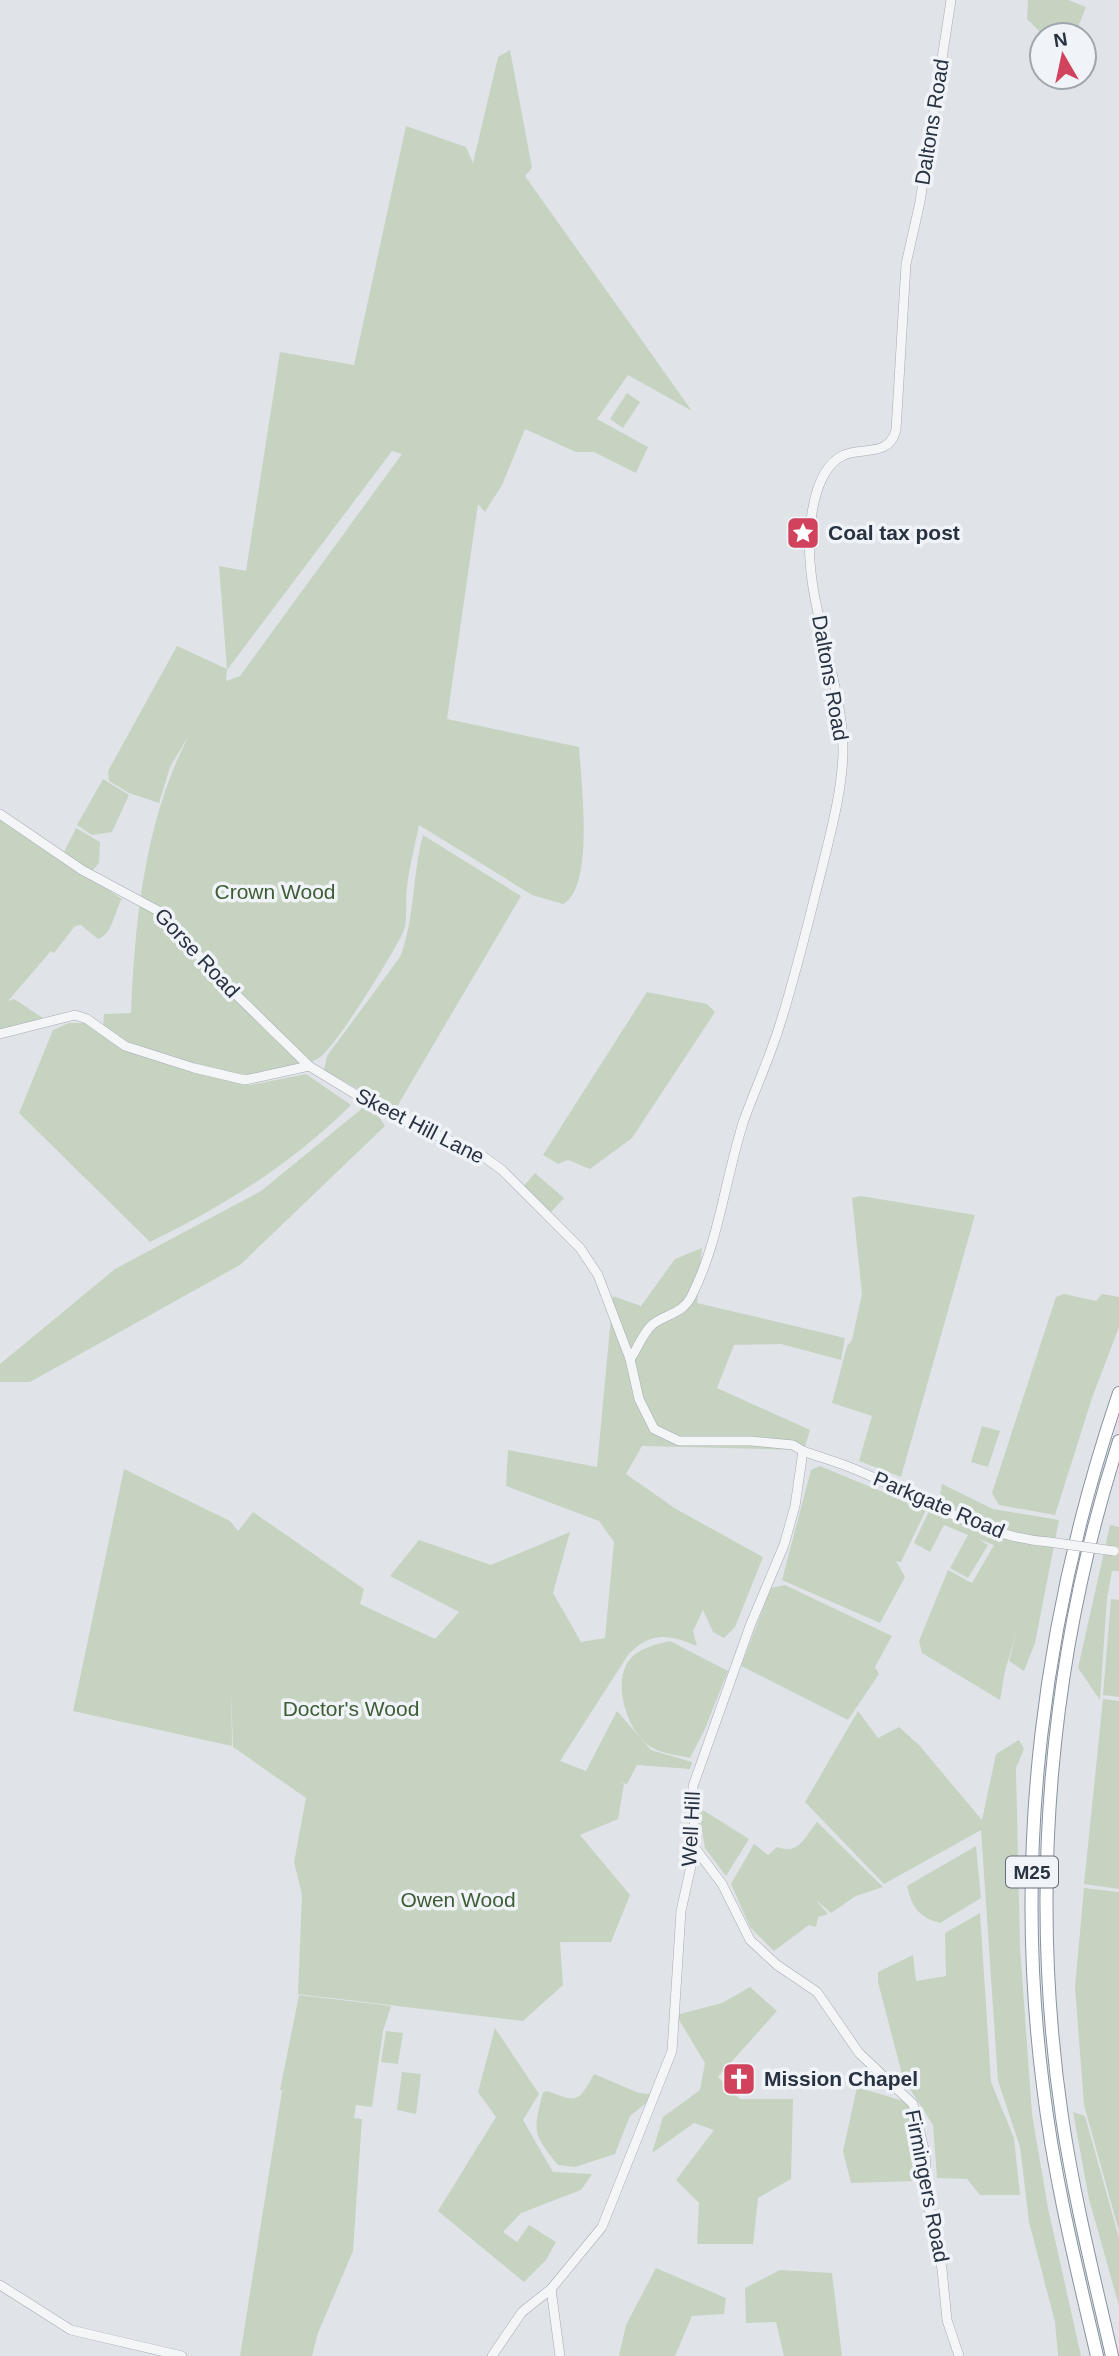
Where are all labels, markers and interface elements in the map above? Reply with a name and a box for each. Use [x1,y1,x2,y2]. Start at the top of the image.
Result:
north arrow [1028,21,1098,91]
text: N [1052,28,1069,51]
street label: Daltons Road [910,57,953,187]
place icon: Coal tax post [784,514,822,552]
place label: Coal tax post [828,521,960,544]
street label: Daltons Road [808,613,853,743]
park label: Crown Wood [215,880,336,903]
street label: Gorse Road [150,903,244,1002]
street label: Skeet Hill Lane [352,1083,488,1168]
street label: Parkgate Road [870,1467,1008,1542]
park label: Doctor's Wood [283,1697,419,1720]
street label: Well Hill [677,1791,704,1867]
road number: M25 [1006,1856,1058,1888]
park label: Owen Wood [400,1888,516,1911]
church icon: Mission Chapel [720,2060,758,2098]
place label: Mission Chapel [764,2067,918,2090]
street label: Firmingers Road [901,2108,954,2264]

